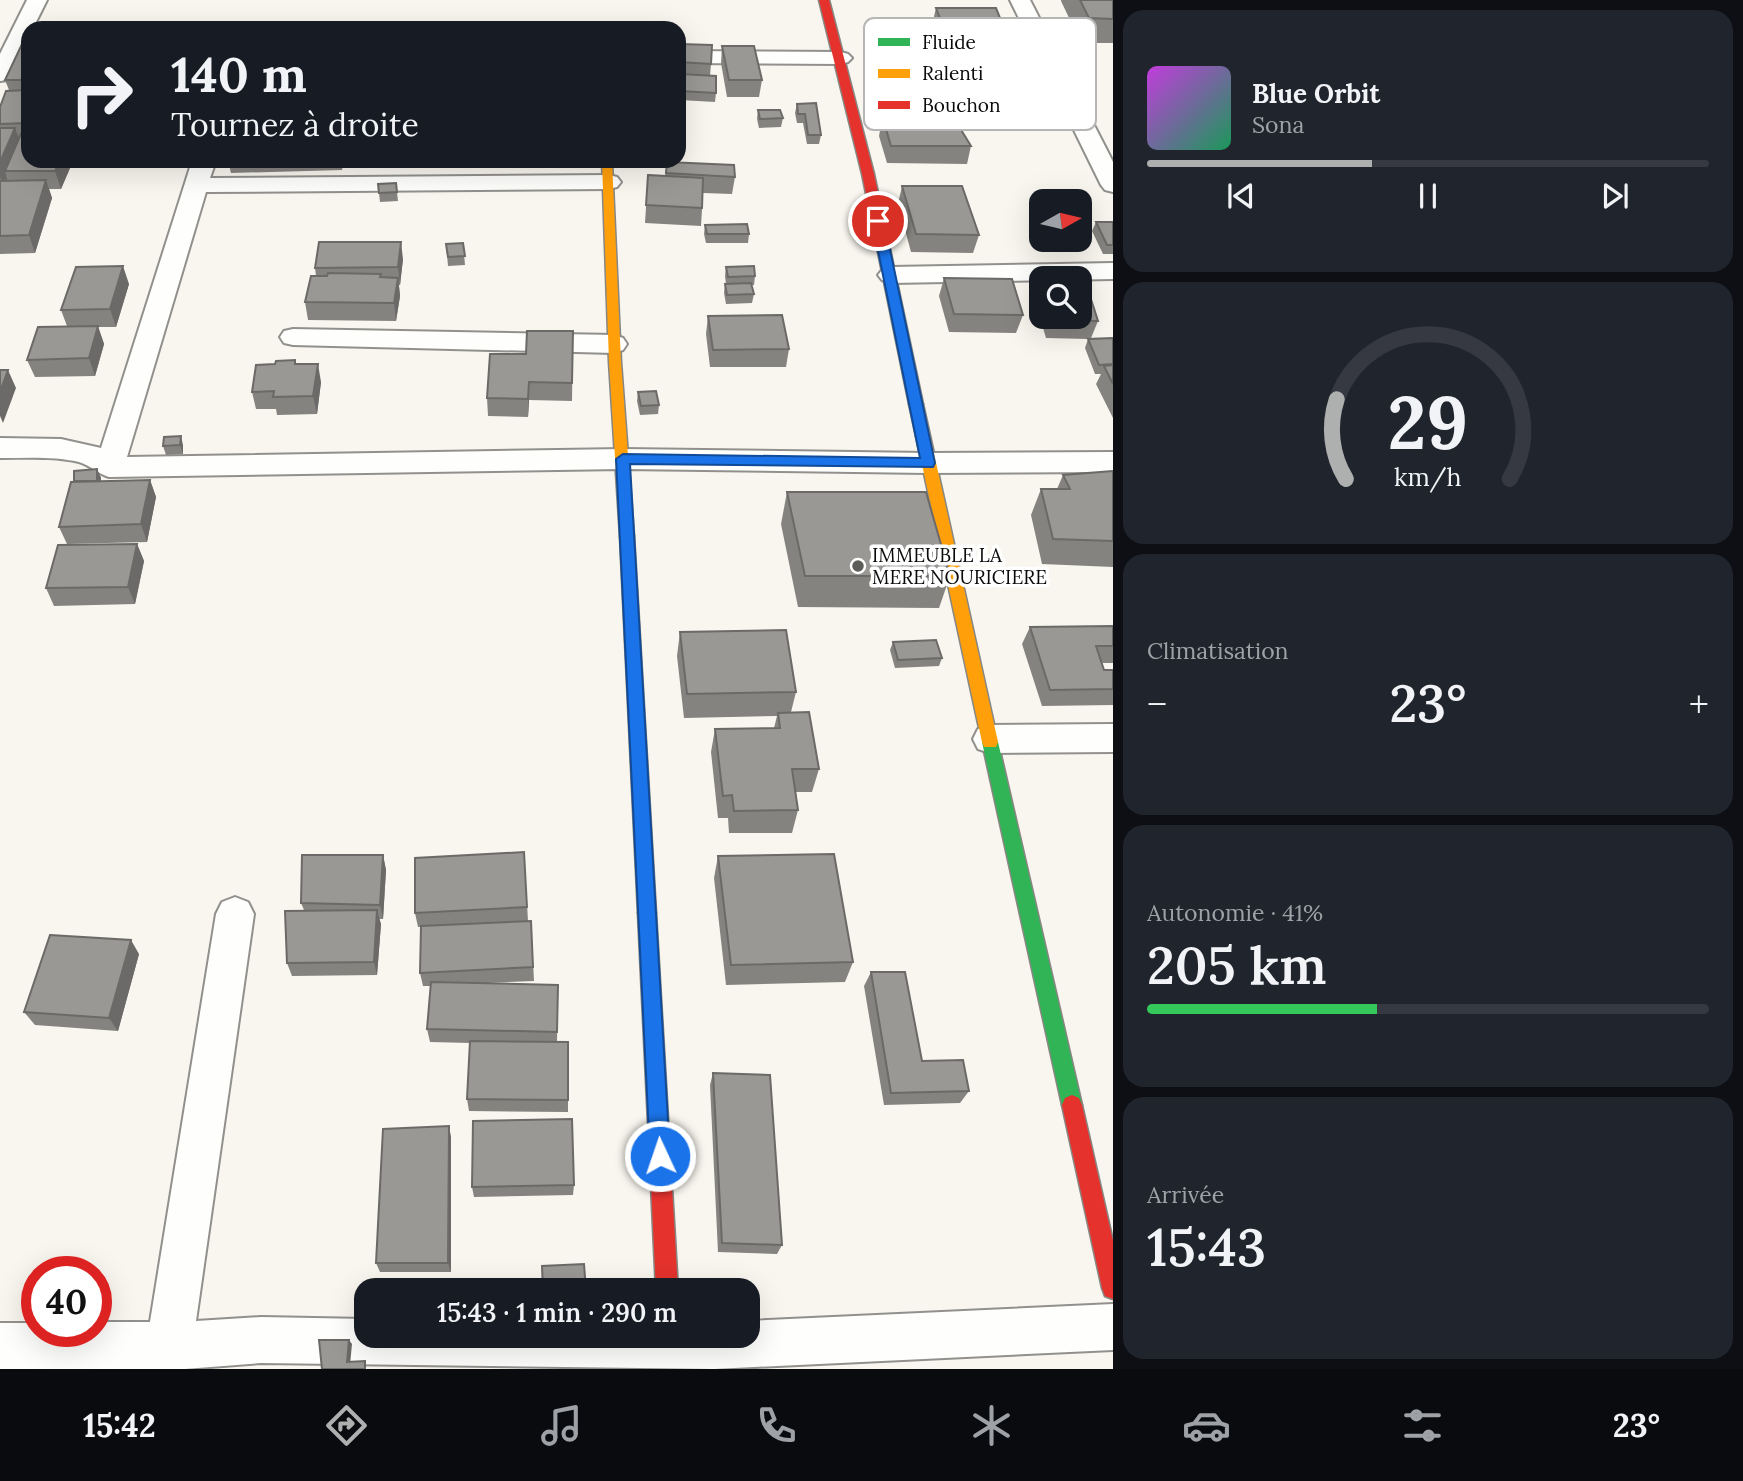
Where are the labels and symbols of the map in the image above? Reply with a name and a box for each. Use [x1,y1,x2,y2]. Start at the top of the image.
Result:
legend [864,18,1096,130]
text: Fluide [922,30,976,54]
text: Ralenti [922,61,983,85]
text: Bouchon [922,93,1000,117]
north arrow [1029,189,1092,252]
pin [848,191,908,251]
place label: IMMEUBLE LA MERE NOURICIERE [872,543,1047,589]
marker: IMMEUBLE LA MERE NOURICIERE [850,558,866,574]
position arrow [623,1119,697,1193]
speed limit sign: 40 [21,1256,112,1347]

